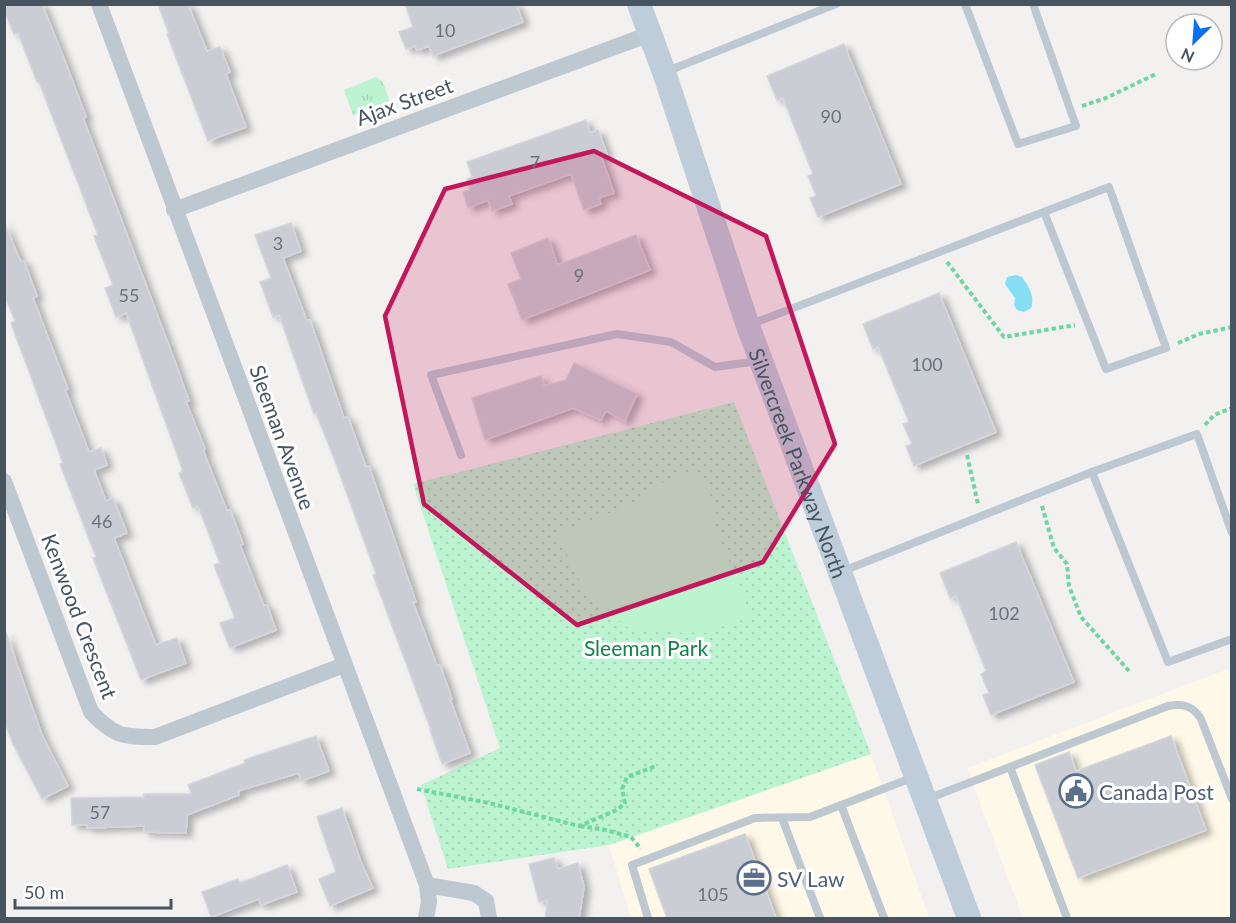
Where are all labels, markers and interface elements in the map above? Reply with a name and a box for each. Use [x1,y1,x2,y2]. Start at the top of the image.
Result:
north arrow [1164,12,1224,72]
house number: 10 [435,19,455,41]
text: N [1178,45,1197,67]
street label: Ajax Street [352,72,456,130]
house number: 90 [821,105,841,127]
house number: 7 [530,151,540,173]
house number: 3 [273,232,283,254]
house number: 9 [574,264,584,286]
house number: 55 [119,284,139,306]
street label: Silvercreek Parkway North [745,344,853,581]
house number: 100 [911,353,943,375]
street label: Sleeman Avenue [245,361,321,513]
house number: 46 [92,510,112,532]
street label: Kenwood Crescent [37,530,123,702]
house number: 102 [988,602,1020,624]
park label: Sleeman Park [584,635,708,660]
public building icon: Canada Post [1058,773,1094,809]
place label: Canada Post [1099,779,1214,804]
house number: 57 [90,801,110,823]
office icon: SV Law [736,860,772,896]
place label: SV Law [777,866,845,891]
scale bar [15,872,171,910]
text: 50 m [24,881,64,903]
house number: 105 [697,883,729,905]

